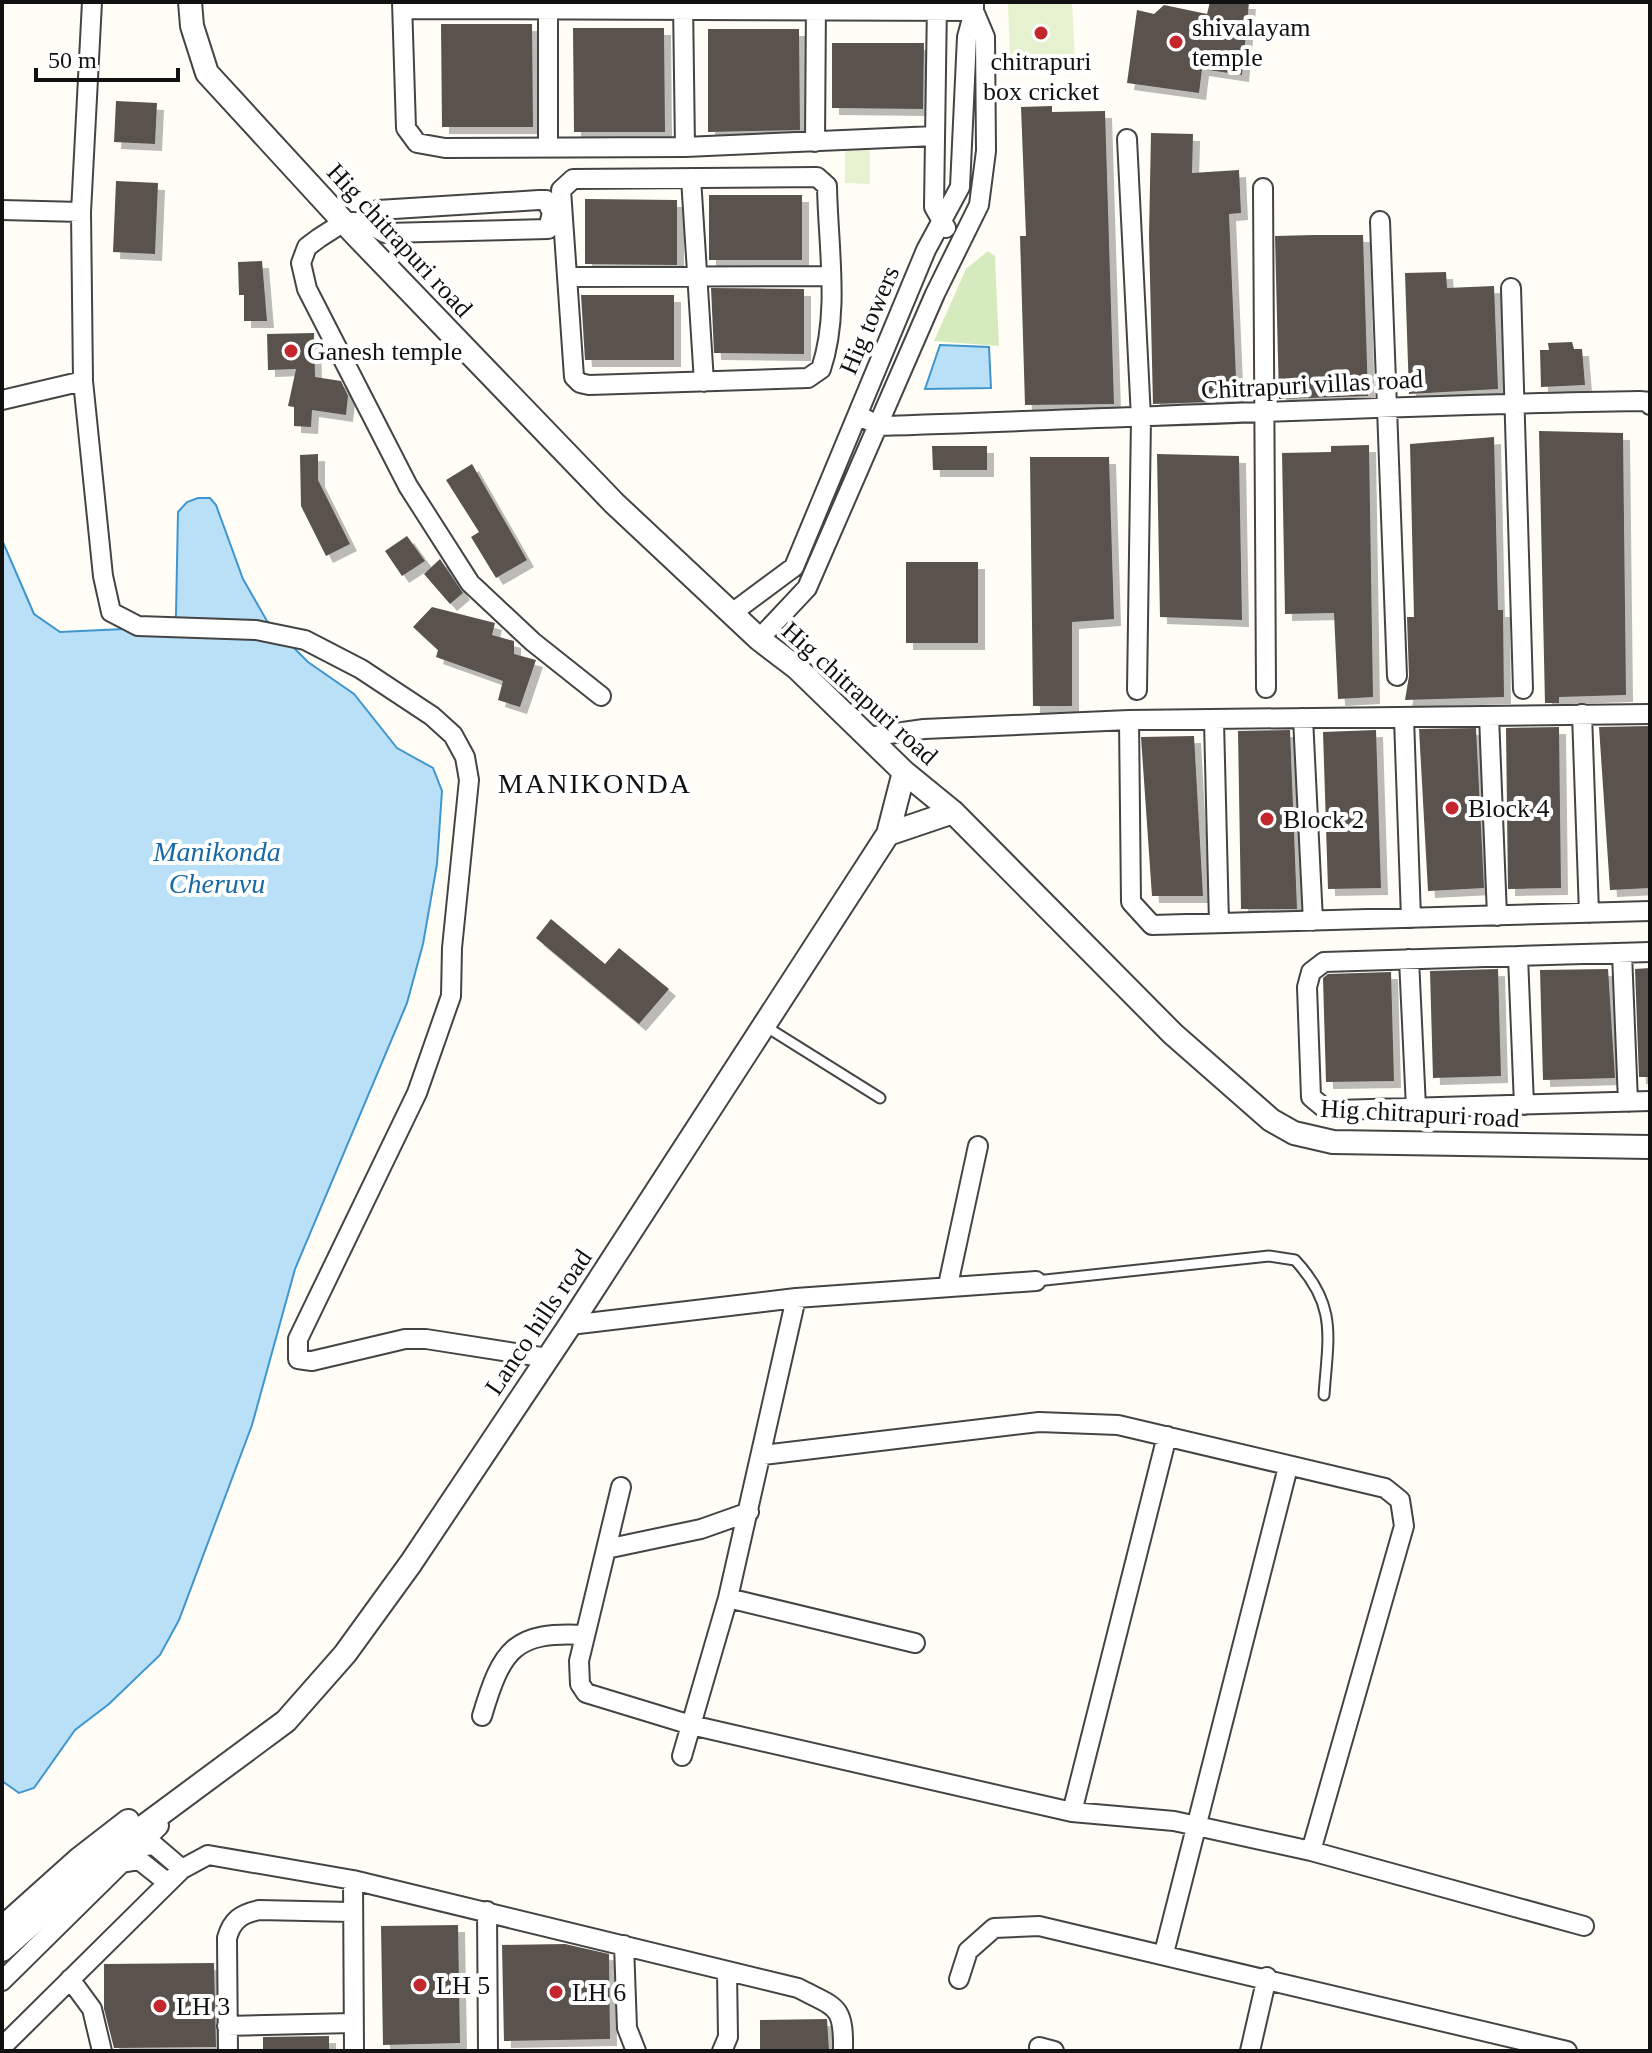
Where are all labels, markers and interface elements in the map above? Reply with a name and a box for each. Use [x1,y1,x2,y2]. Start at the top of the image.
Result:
place label: shivalayam temple [1192,13,1310,72]
marker: chitrapuri box cricket [1032,24,1050,42]
scale bar [36,32,178,82]
marker: shivalayam temple [1167,33,1185,51]
text: 50 m [48,47,97,73]
place label: chitrapuri box cricket [983,47,1100,106]
street label: Hig chitrapuri road [321,158,478,323]
street label: Hig towers [834,262,905,379]
place label: Ganesh temple [307,337,462,366]
marker: Ganesh temple [282,342,300,360]
street label: Chitrapuri villas road [1200,364,1424,405]
street label: Hig chitrapuri road [776,616,943,771]
district label: MANIKONDA [498,768,692,799]
place label: Block 4 [1468,794,1550,823]
marker: Block 4 [1443,799,1461,817]
place label: Block 2 [1283,805,1365,834]
marker: Block 2 [1258,810,1276,828]
water label: Manikonda Cheruvu [152,836,281,899]
street label: Hig chitrapuri road [1320,1094,1520,1133]
street label: Lanco hills road [479,1244,598,1400]
place label: LH 5 [436,1971,490,2000]
marker: LH 5 [411,1976,429,1994]
place label: LH 6 [572,1978,626,2007]
marker: LH 6 [547,1983,565,2001]
place label: LH 3 [176,1992,230,2021]
marker: LH 3 [151,1997,169,2015]

